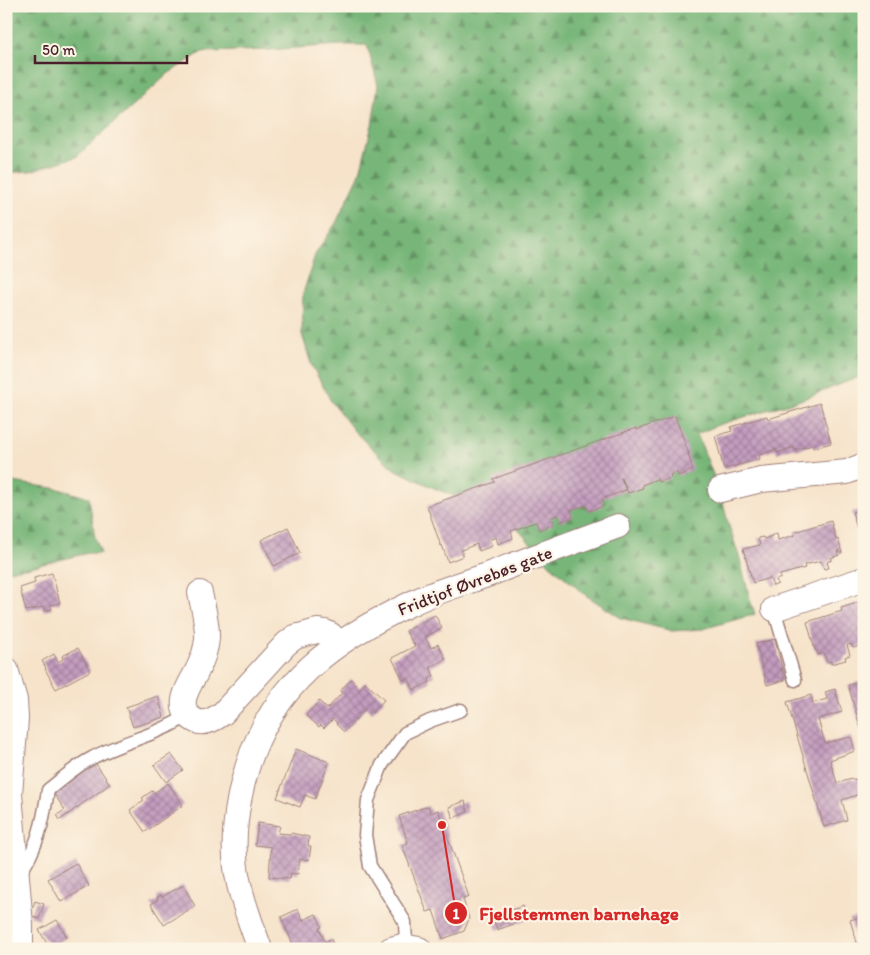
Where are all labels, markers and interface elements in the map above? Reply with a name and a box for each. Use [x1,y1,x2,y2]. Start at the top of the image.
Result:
scale bar [35,32,188,64]
text: 50 m [42,41,75,59]
street label: Fridtjof Øvrebøs gate [395,541,555,621]
callout: Fjellstemmen barnehage [444,896,689,930]
text: Fjellstemmen barnehage [479,902,679,925]
text: 1 [453,905,460,923]

